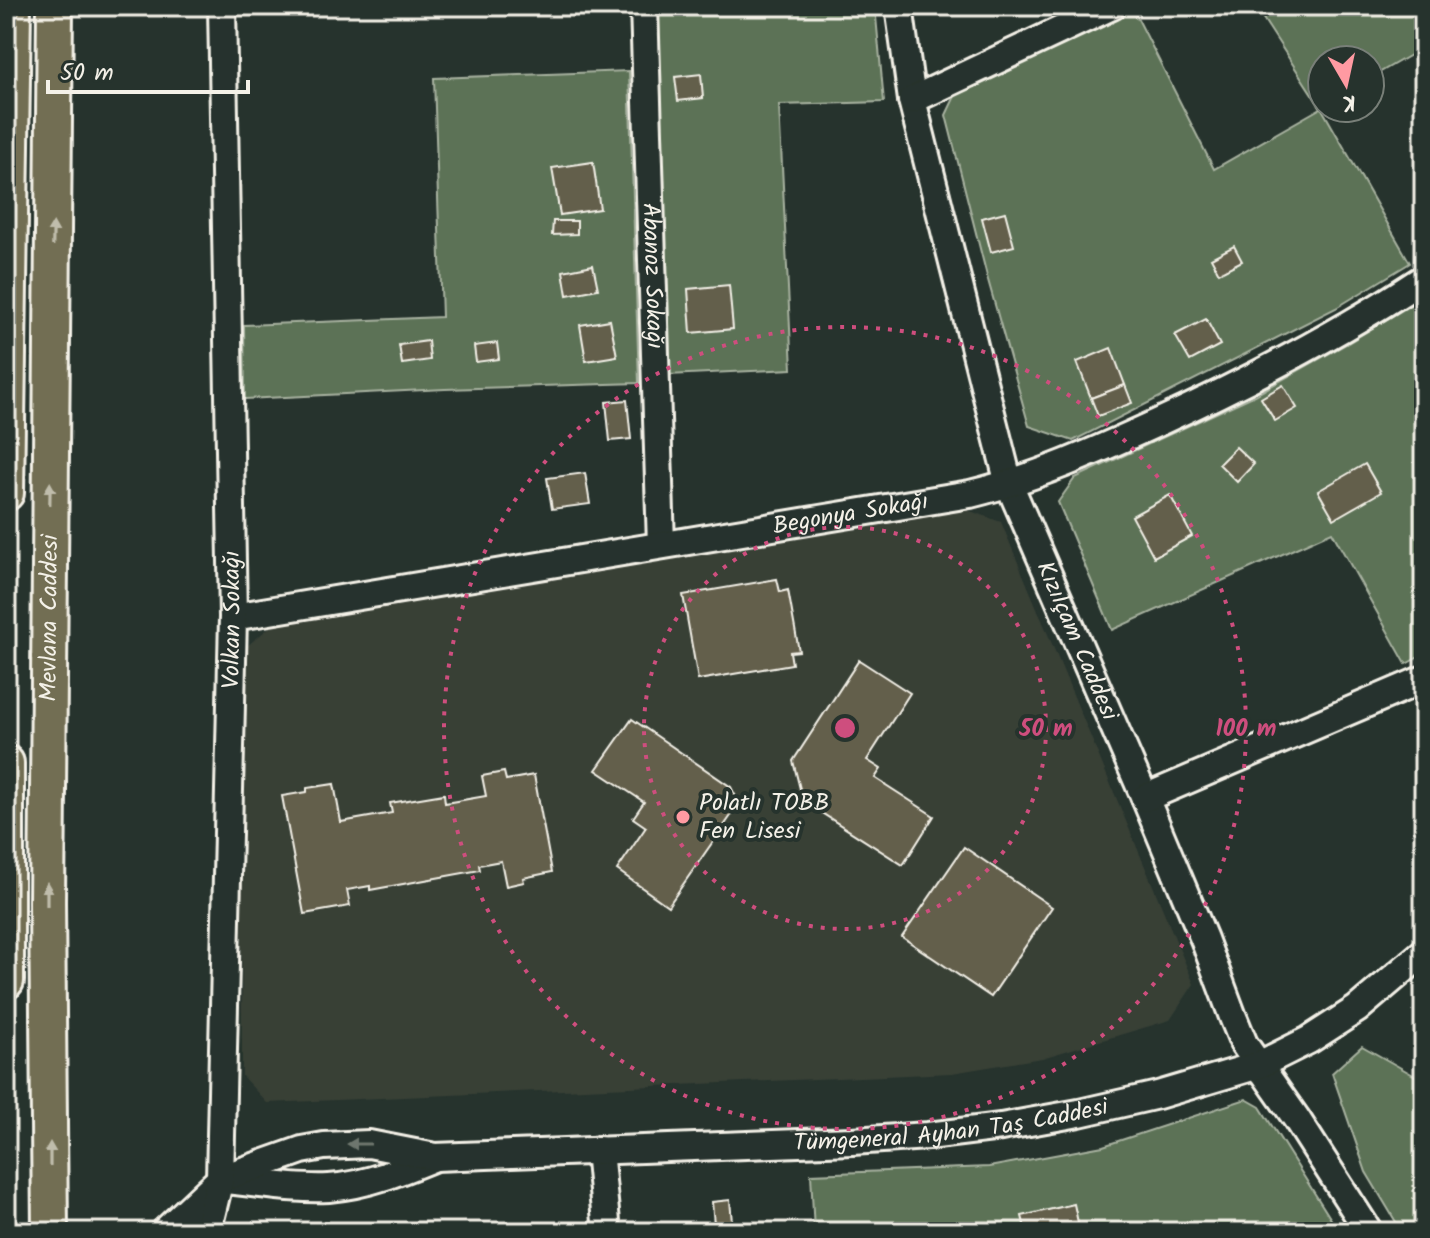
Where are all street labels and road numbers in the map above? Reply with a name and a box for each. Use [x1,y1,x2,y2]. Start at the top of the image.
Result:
street label: Abanoz Sokağı [631,202,674,349]
street label: Begonya Sokağı [770,482,931,546]
street label: Mevlana Caddesi [29,533,70,702]
street label: Volkan Sokağı [212,550,253,689]
street label: Kızılçam Caddesi [1025,555,1129,728]
street label: Tümgeneral Ayhan Taş Caddesi [793,1087,1113,1163]

